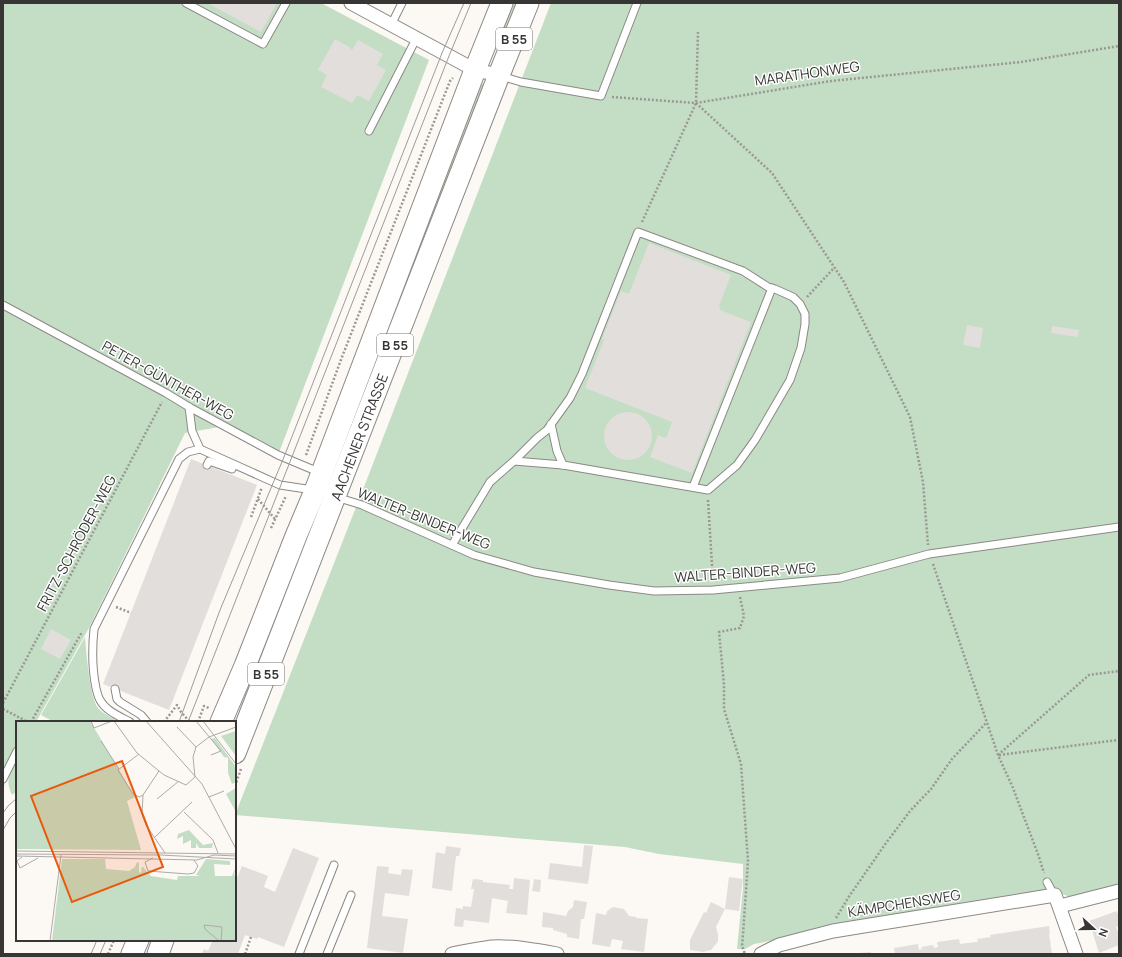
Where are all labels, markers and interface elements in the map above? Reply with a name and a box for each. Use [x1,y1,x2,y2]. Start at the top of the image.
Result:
road number: B 55 [496,28,532,50]
street label: MARATHONWEG [753,56,861,90]
road number: B 55 [377,334,413,356]
street label: PETER-GÜNTHER-WEG [99,336,237,424]
street label: AACHENER STRASSE [326,371,392,503]
street label: FRITZ-SCHRÖDER-WEG [32,471,120,614]
street label: WALTER-BINDER-WEG [355,483,493,553]
street label: WALTER-BINDER-WEG [674,558,817,586]
road number: B 55 [248,663,284,685]
inset map [16,721,236,941]
street label: KÄMPCHENSWEG [846,885,962,921]
north arrow [1074,909,1114,949]
text: N [1095,926,1112,939]

